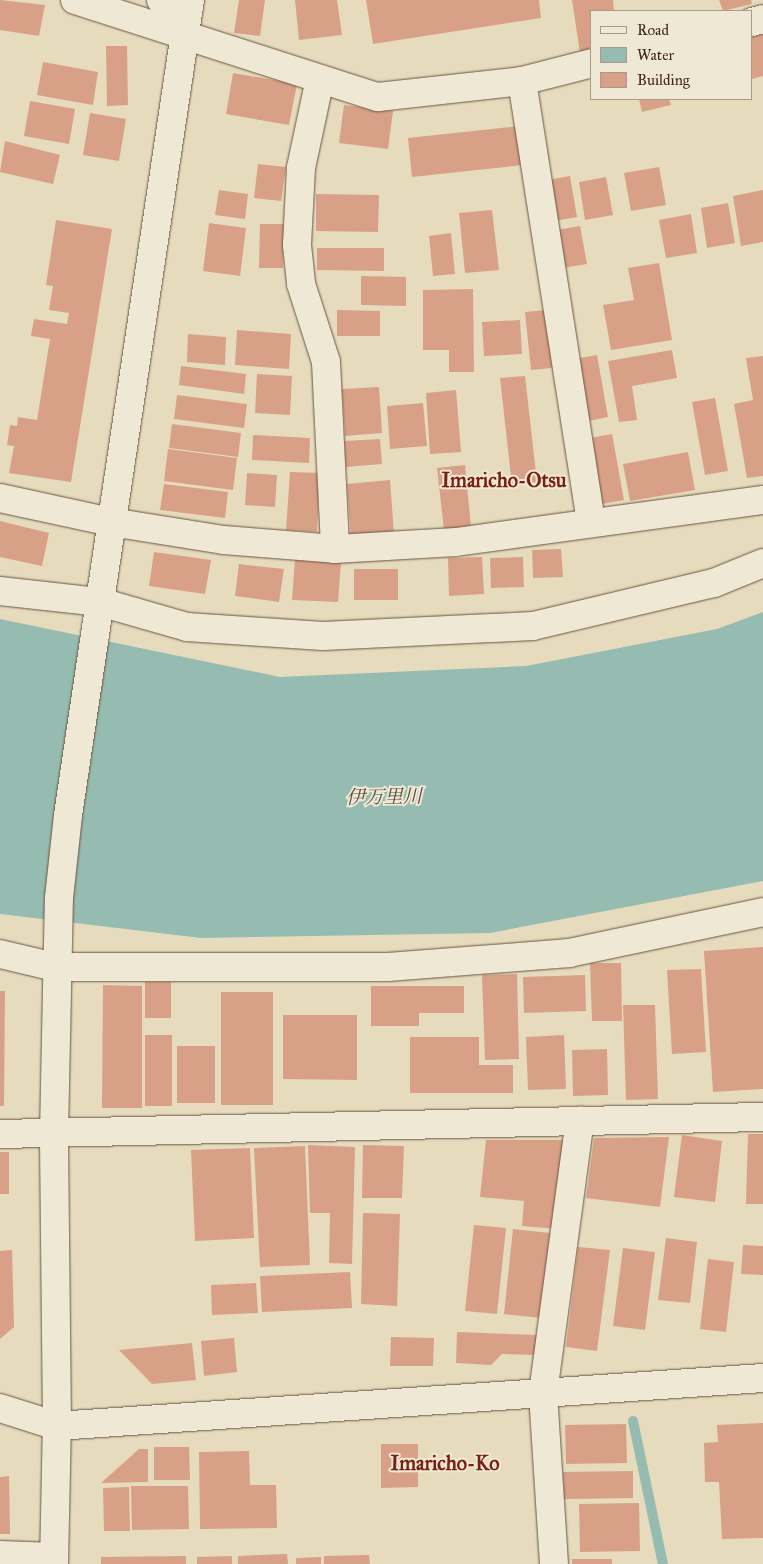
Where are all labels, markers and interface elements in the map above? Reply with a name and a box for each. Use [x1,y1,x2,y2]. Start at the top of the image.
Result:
legend [590,10,753,100]
text: Road [637,21,669,39]
text: Water [637,46,674,64]
text: Building [637,71,690,89]
district label: Imaricho-Otsu [442,468,566,492]
water label: 伊万里川 [346,785,422,809]
district label: Imaricho-Ko [391,1451,499,1475]

